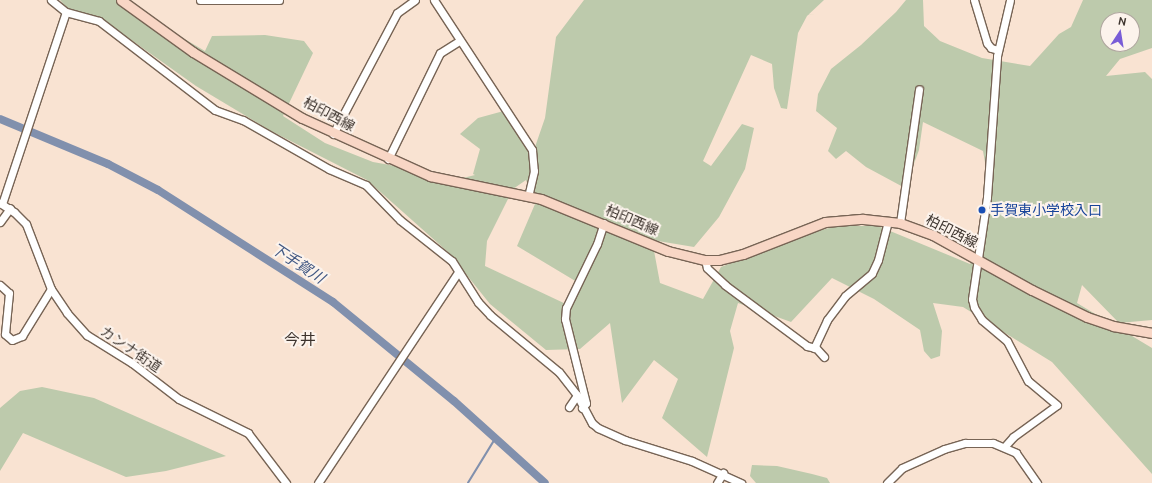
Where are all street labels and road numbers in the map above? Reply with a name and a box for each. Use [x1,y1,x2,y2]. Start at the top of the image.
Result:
street label: 柏印西線 [300,93,358,135]
street label: 柏印西線 [603,201,661,239]
street label: 柏印西線 [923,211,981,251]
street label: カンナ街道 [97,322,165,376]

